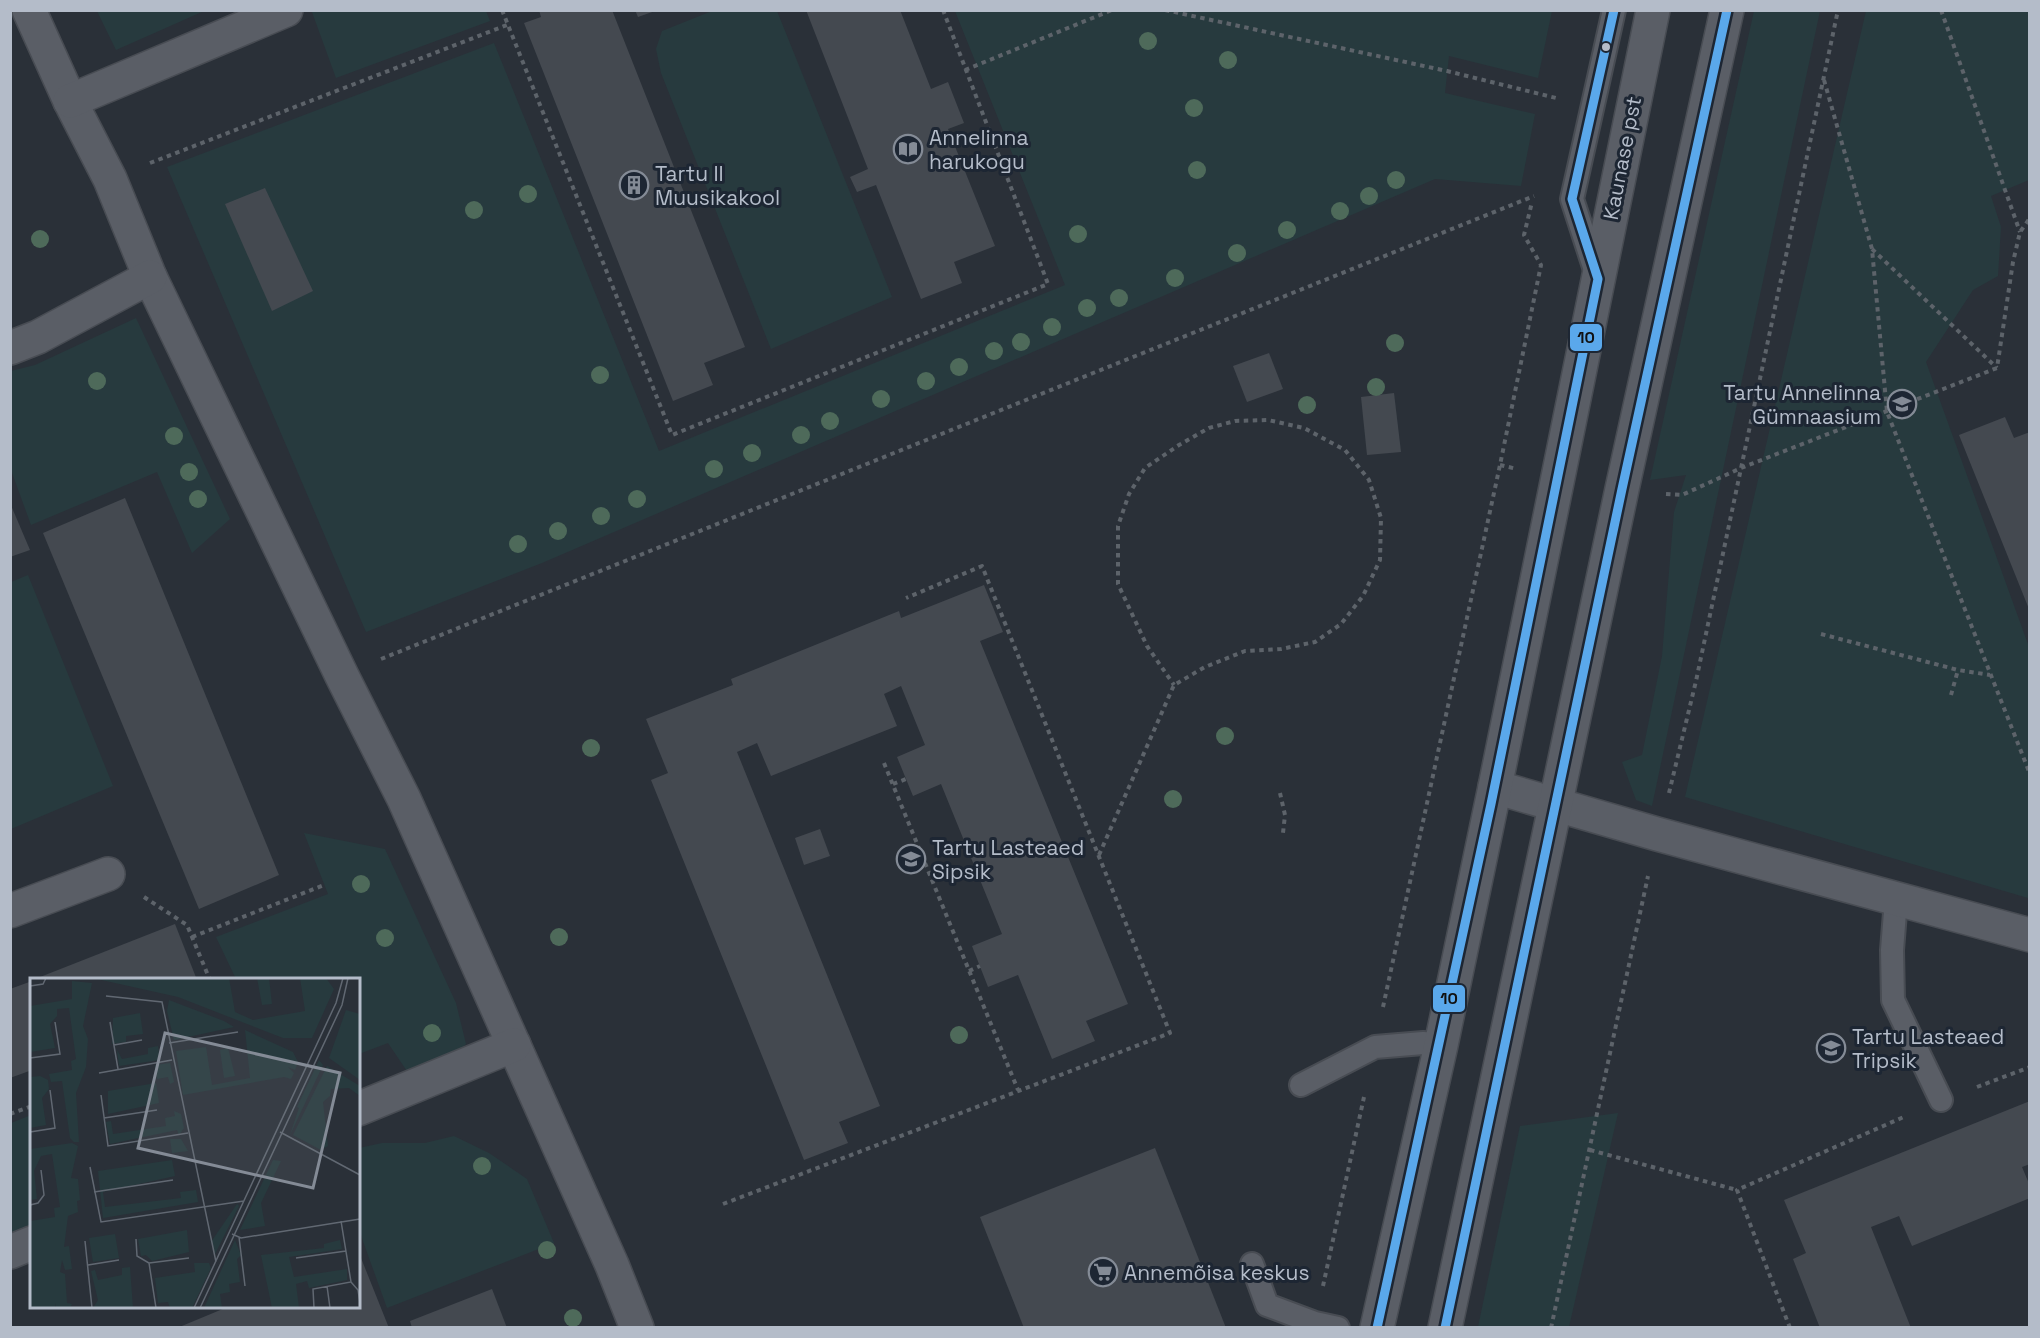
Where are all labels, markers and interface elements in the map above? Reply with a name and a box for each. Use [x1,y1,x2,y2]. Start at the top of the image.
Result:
unlabelled marker [1600,41,1612,53]
street label: Kaunase pst [1597,94,1647,222]
place label: Annelinna harukogu [929,124,1029,175]
library icon: Annelinna harukogu [892,133,924,165]
place label: Tartu II Muusikakool [655,160,780,211]
building icon: Tartu II Muusikakool [618,169,650,201]
line badge: 10 [1569,323,1603,352]
text: 10 [1577,327,1595,348]
place label: Tartu Annelinna Gümnaasium [1723,379,1881,430]
school or university icon: Tartu Annelinna Gümnaasium [1886,388,1918,420]
place label: Tartu Lasteaed Sipsik [932,834,1084,885]
school or university icon: Tartu Lasteaed Sipsik [895,843,927,875]
inset map [30,978,360,1308]
line badge: 10 [1432,984,1466,1013]
text: 10 [1440,988,1458,1009]
place label: Tartu Lasteaed Tripsik [1852,1023,2004,1074]
school or university icon: Tartu Lasteaed Tripsik [1815,1032,1847,1064]
supermarket icon: Annemõisa keskus [1087,1256,1119,1288]
place label: Annemõisa keskus [1124,1259,1310,1286]

